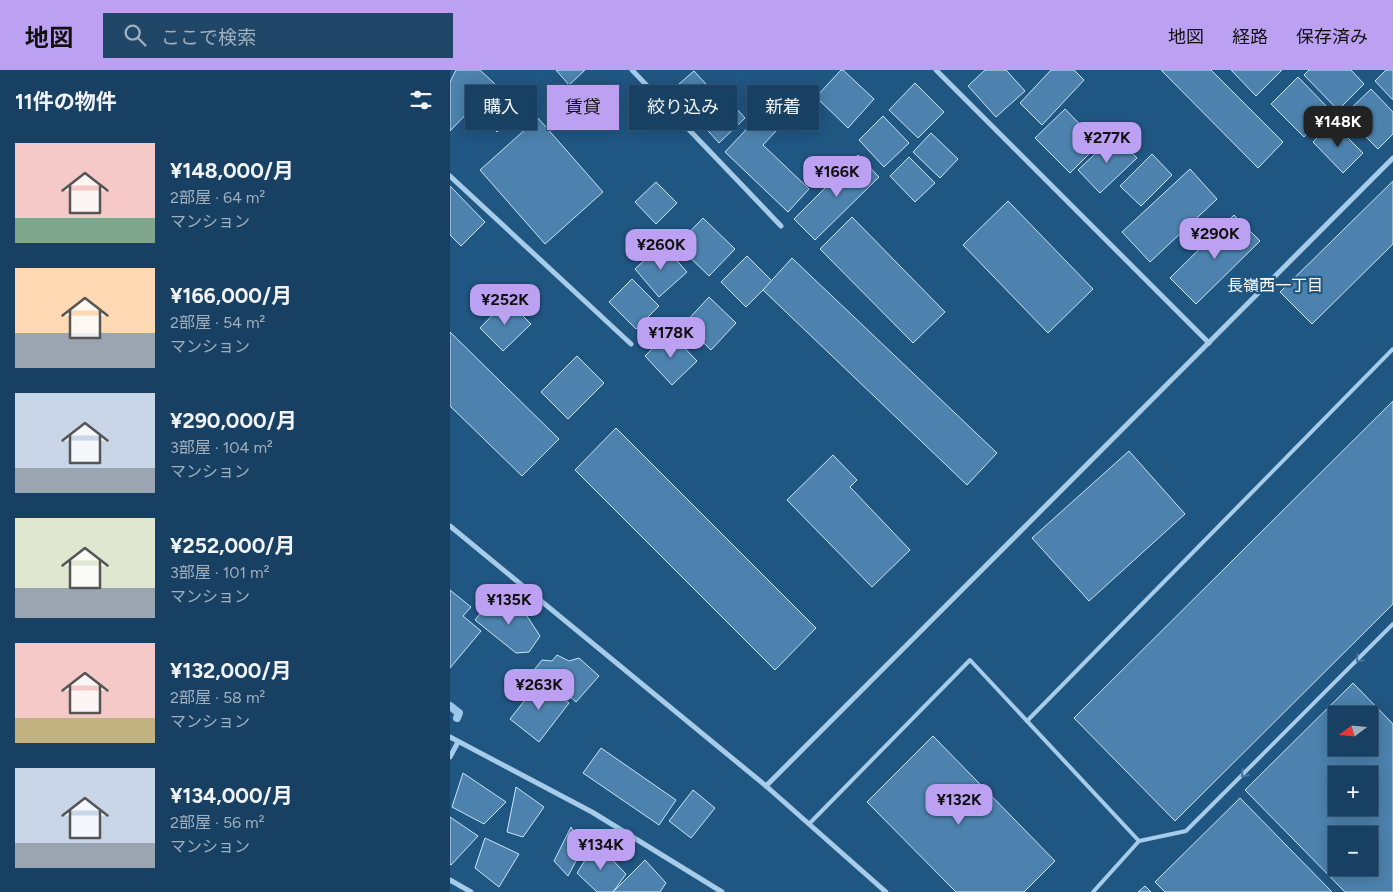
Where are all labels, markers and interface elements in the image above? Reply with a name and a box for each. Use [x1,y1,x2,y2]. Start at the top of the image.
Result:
search box [103,13,453,58]
icon: search [121,21,149,49]
text: 地図 [25,23,73,52]
text: ここで検索 [161,26,256,49]
text: 地図 [1168,26,1204,48]
text: 経路 [1232,26,1268,48]
text: 保存済み [1296,26,1368,48]
chip: 購入 [465,85,537,130]
chip: 賃貸 [547,85,619,130]
chip: 絞り込み [629,85,737,130]
chip: 新着 [747,85,819,130]
icon: filters [407,86,435,114]
text: 11件の物件 [15,89,117,114]
pin: ¥148K [1303,106,1373,148]
text: ¥148K [1315,112,1361,131]
pin: ¥277K [1072,122,1142,164]
text: ¥277K [1083,128,1131,147]
pin: ¥166K [802,156,872,198]
text: ¥148,000/月 [170,158,294,183]
text: ¥166K [814,162,860,181]
icon: home [55,163,115,223]
text: 2部屋 · 64 m² [170,188,265,207]
text: マンション [170,212,250,231]
pin: ¥290K [1180,218,1250,260]
text: ¥290K [1190,224,1240,243]
pin: ¥260K [626,228,696,271]
text: ¥260K [636,235,686,254]
district label: 長嶺西一丁目 [1227,276,1323,295]
text: ¥166,000/月 [170,283,292,308]
pin: ¥252K [470,284,540,326]
icon: home [55,288,115,348]
text: ¥252K [481,290,529,309]
text: 2部屋 · 54 m² [170,313,265,332]
pin: ¥178K [636,316,706,359]
text: ¥178K [648,323,694,342]
text: マンション [170,337,250,356]
text: ¥290,000/月 [170,408,297,433]
icon: home [55,413,115,473]
text: 3部屋 · 104 m² [170,438,273,457]
text: マンション [170,462,250,481]
text: ¥252,000/月 [170,533,295,558]
icon: home [55,538,115,598]
text: 3部屋 · 101 m² [170,563,270,582]
pin: ¥135K [474,584,544,626]
text: マンション [170,587,250,606]
text: ¥135K [486,590,532,609]
one-way arrow [1355,653,1364,662]
text: ¥132,000/月 [170,658,292,683]
icon: home [55,663,115,723]
pin: ¥263K [504,668,574,711]
text: ¥263K [515,675,563,694]
text: 2部屋 · 58 m² [170,688,265,707]
north arrow [1328,706,1378,756]
map controls [1328,706,1378,876]
text: マンション [170,712,250,731]
button: + [1328,766,1378,816]
one-way arrow [1240,768,1249,777]
text: ¥134,000/月 [170,783,293,808]
pin: ¥132K [924,784,994,826]
icon: home [55,788,115,848]
text: ¥132K [936,790,982,809]
text: 2部屋 · 56 m² [170,813,265,832]
button: − [1328,826,1378,876]
pin: ¥134K [566,828,636,871]
text: ¥134K [578,835,624,854]
text: マンション [170,837,250,856]

